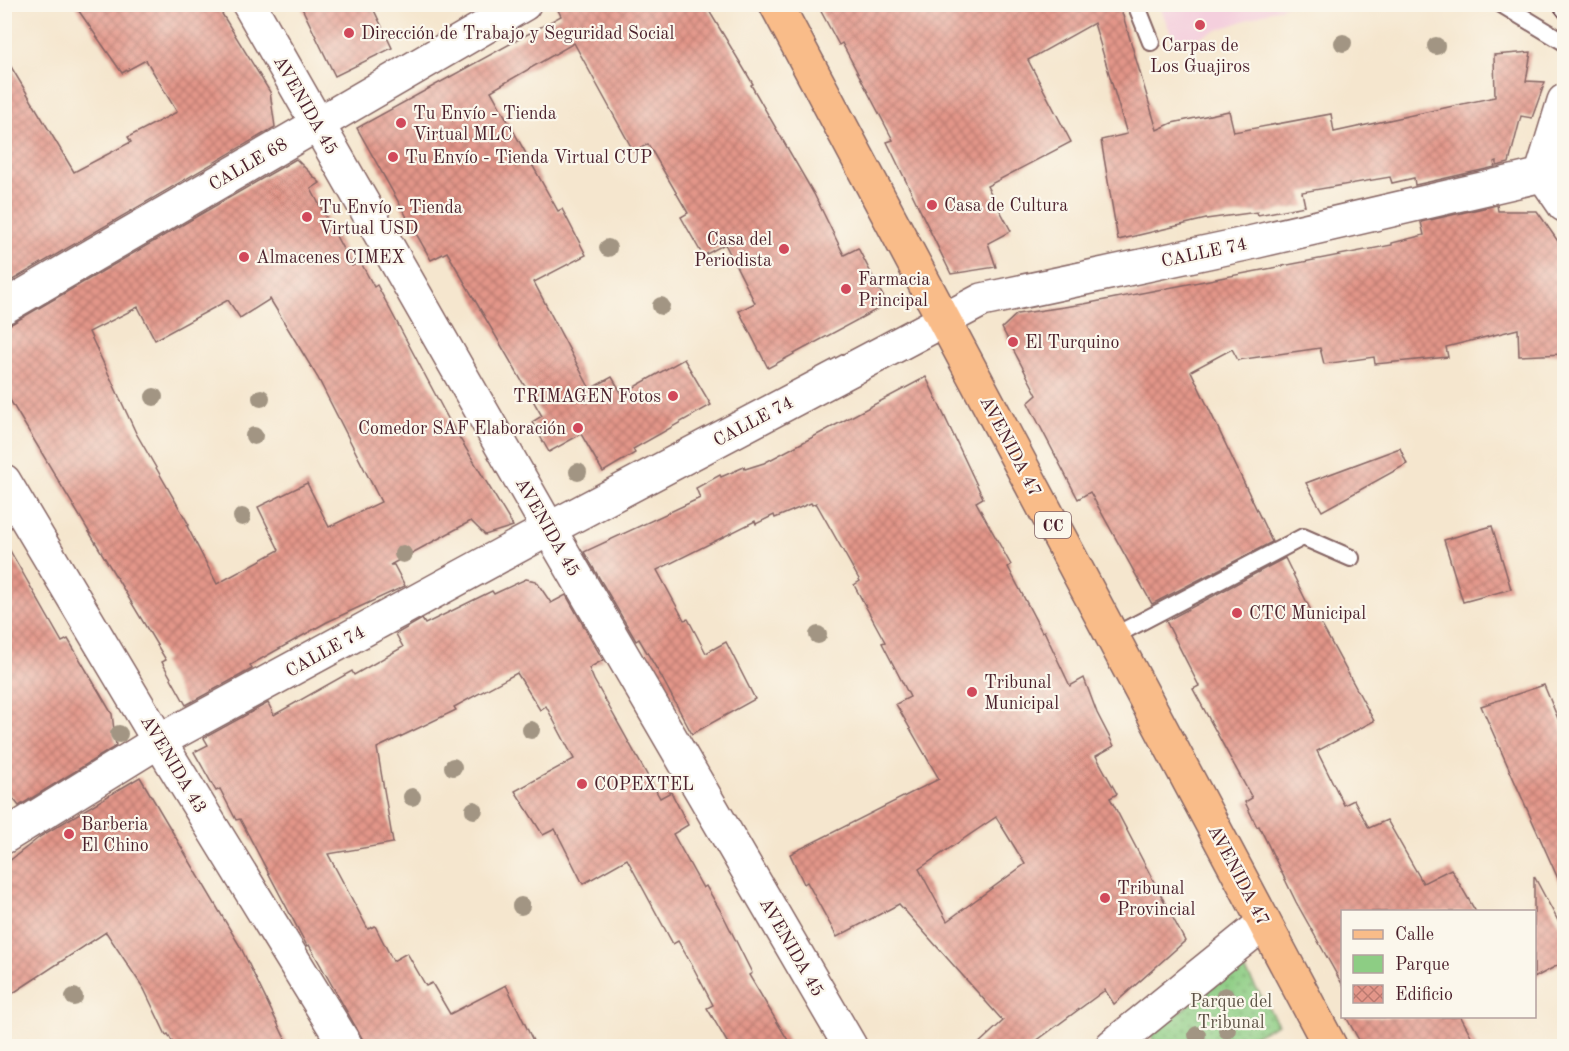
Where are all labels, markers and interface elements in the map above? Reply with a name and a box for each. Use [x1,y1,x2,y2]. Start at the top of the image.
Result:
marker: Carpas de Los Guajiros [1193,18,1207,32]
place label: Dirección de Trabajo y Seguridad Social [361,25,674,43]
marker: Dirección de Trabajo y Seguridad Social [342,26,356,40]
place label: Carpas de Los Guajiros [1150,37,1250,76]
street label: AVENIDA 45 [270,53,341,158]
place label: Tu Envío - Tienda Virtual MLC [413,105,557,144]
marker: Tu Envío - Tienda Virtual MLC [394,116,408,130]
street label: CALLE 68 [206,135,291,194]
place label: Tu Envío - Tienda Virtual CUP [405,149,652,167]
marker: Tu Envío - Tienda Virtual CUP [386,150,400,164]
place label: Casa de Cultura [944,197,1068,215]
marker: Casa de Cultura [925,198,939,212]
place label: Tu Envío - Tienda Virtual USD [319,199,463,238]
marker: Tu Envío - Tienda Virtual USD [300,210,314,224]
place label: Casa del Periodista [694,231,772,270]
street label: CALLE 74 [1160,235,1249,271]
marker: Casa del Periodista [777,242,791,256]
place label: Almacenes CIMEX [256,249,405,267]
marker: Almacenes CIMEX [237,250,251,264]
place label: Farmacia Principal [858,271,930,310]
marker: Farmacia Principal [839,282,853,296]
place label: El Turquino [1025,334,1119,352]
marker: El Turquino [1006,335,1020,349]
place label: TRIMAGEN Fotos [513,388,661,406]
marker: TRIMAGEN Fotos [666,389,680,403]
street label: CALLE 74 [711,393,796,450]
street label: AVENIDA 47 [976,393,1044,500]
place label: Comedor SAF Elaboración [358,420,566,438]
marker: Comedor SAF Elaboración [571,421,585,435]
street label: AVENIDA 45 [512,475,583,580]
road number: CC [1035,512,1071,538]
place label: CTC Municipal [1249,605,1366,623]
marker: CTC Municipal [1230,606,1244,620]
street label: CALLE 74 [283,623,368,681]
place label: Tribunal Municipal [984,674,1059,713]
marker: Tribunal Municipal [965,685,979,699]
street label: AVENIDA 43 [137,712,209,817]
place label: COPEXTEL [594,776,694,794]
marker: COPEXTEL [575,777,589,791]
place label: Barberia El Chino [81,816,149,855]
street label: AVENIDA 47 [1204,822,1272,929]
marker: Barberia El Chino [62,827,76,841]
place label: Tribunal Provincial [1117,880,1196,919]
marker: Tribunal Provincial [1098,891,1112,905]
street label: AVENIDA 45 [756,895,827,1000]
legend [1341,910,1536,1018]
text: Calle [1395,926,1434,944]
text: Parque [1395,956,1450,974]
text: Edificio [1395,986,1453,1004]
park label: Parque del Tribunal [1190,993,1272,1032]

